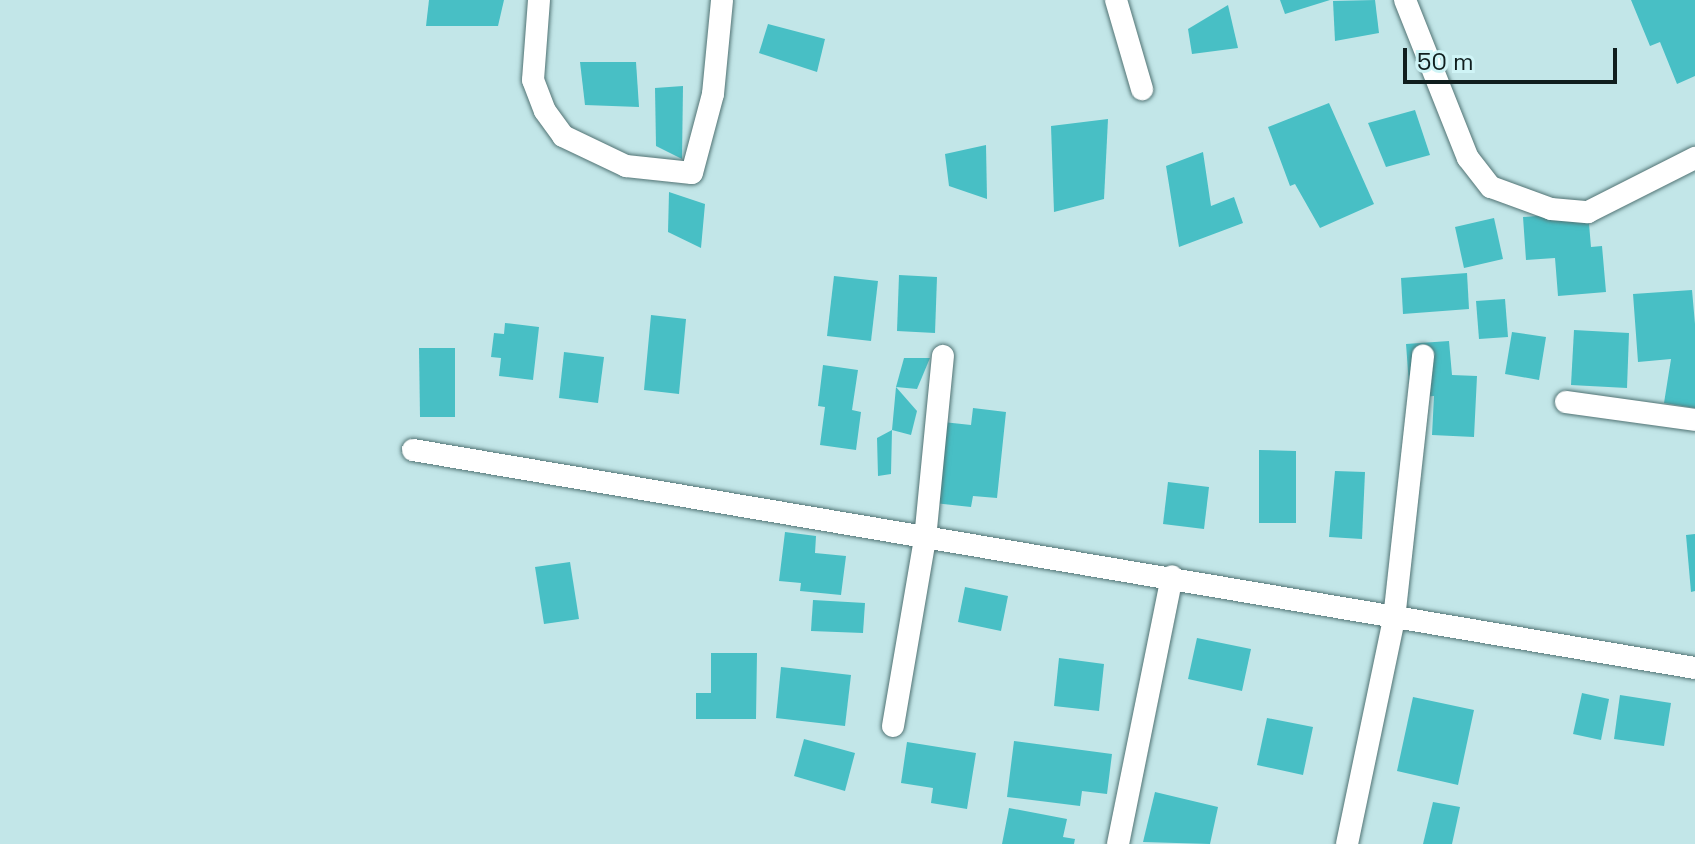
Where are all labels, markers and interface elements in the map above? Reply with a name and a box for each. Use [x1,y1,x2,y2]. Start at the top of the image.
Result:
scale bar [1407,32,1621,82]
text: 50 m [1417,46,1474,77]

